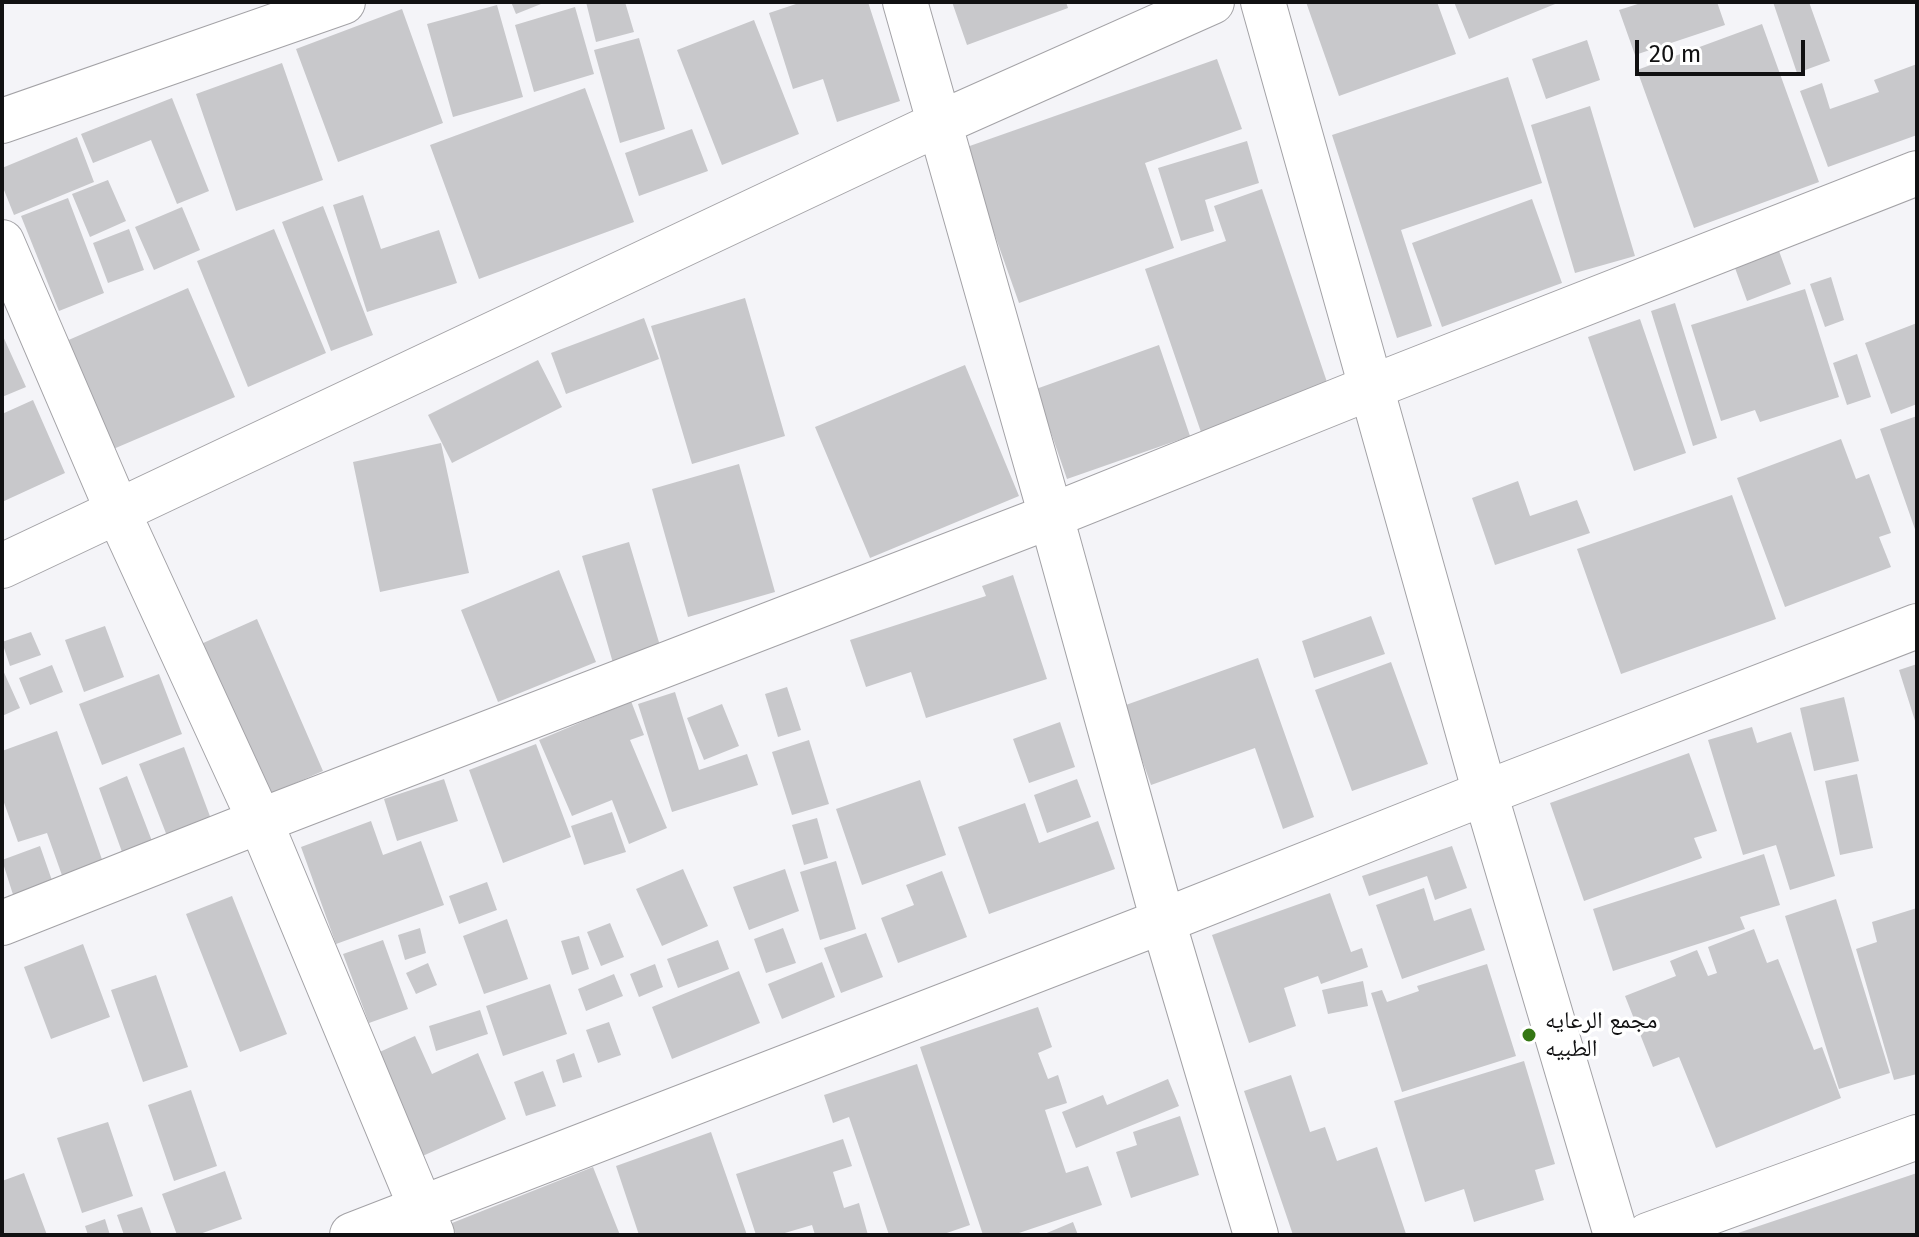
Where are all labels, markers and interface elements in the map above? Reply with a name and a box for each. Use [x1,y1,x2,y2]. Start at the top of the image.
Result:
scale bar [1639,24,1809,74]
text: 20 m [1649,40,1701,68]
place label: مجمع الرعايه الطبيه [1545,1007,1657,1063]
marker: مجمع الرعايه الطبيه [1520,1026,1538,1044]

